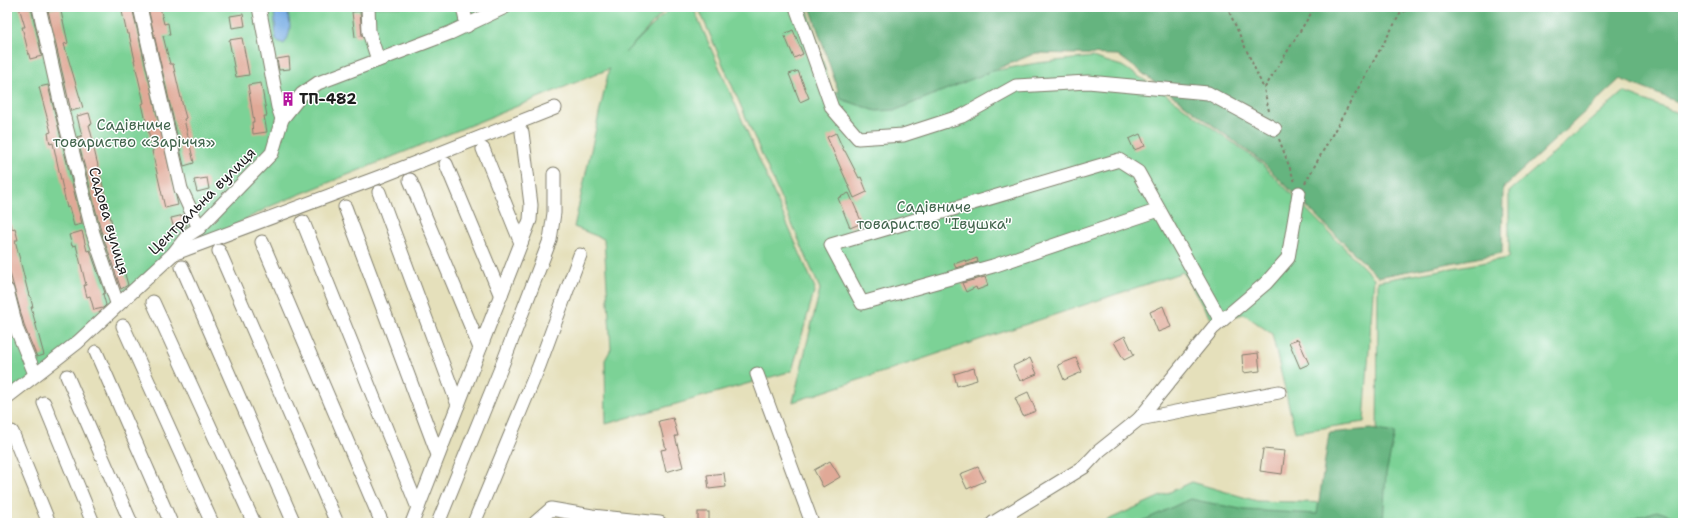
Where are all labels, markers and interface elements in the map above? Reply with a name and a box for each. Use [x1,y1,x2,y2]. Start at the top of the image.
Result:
place label: ТП-482 [299,89,357,109]
building icon: ТП-482 [280,91,296,107]
park label: Садівниче товариство «Заріччя» [53,115,215,152]
street label: Центральна вулиця [144,143,260,259]
street label: Садова вулиця [84,165,134,277]
park label: Садівниче товариство "Івушка" [856,197,1012,234]

